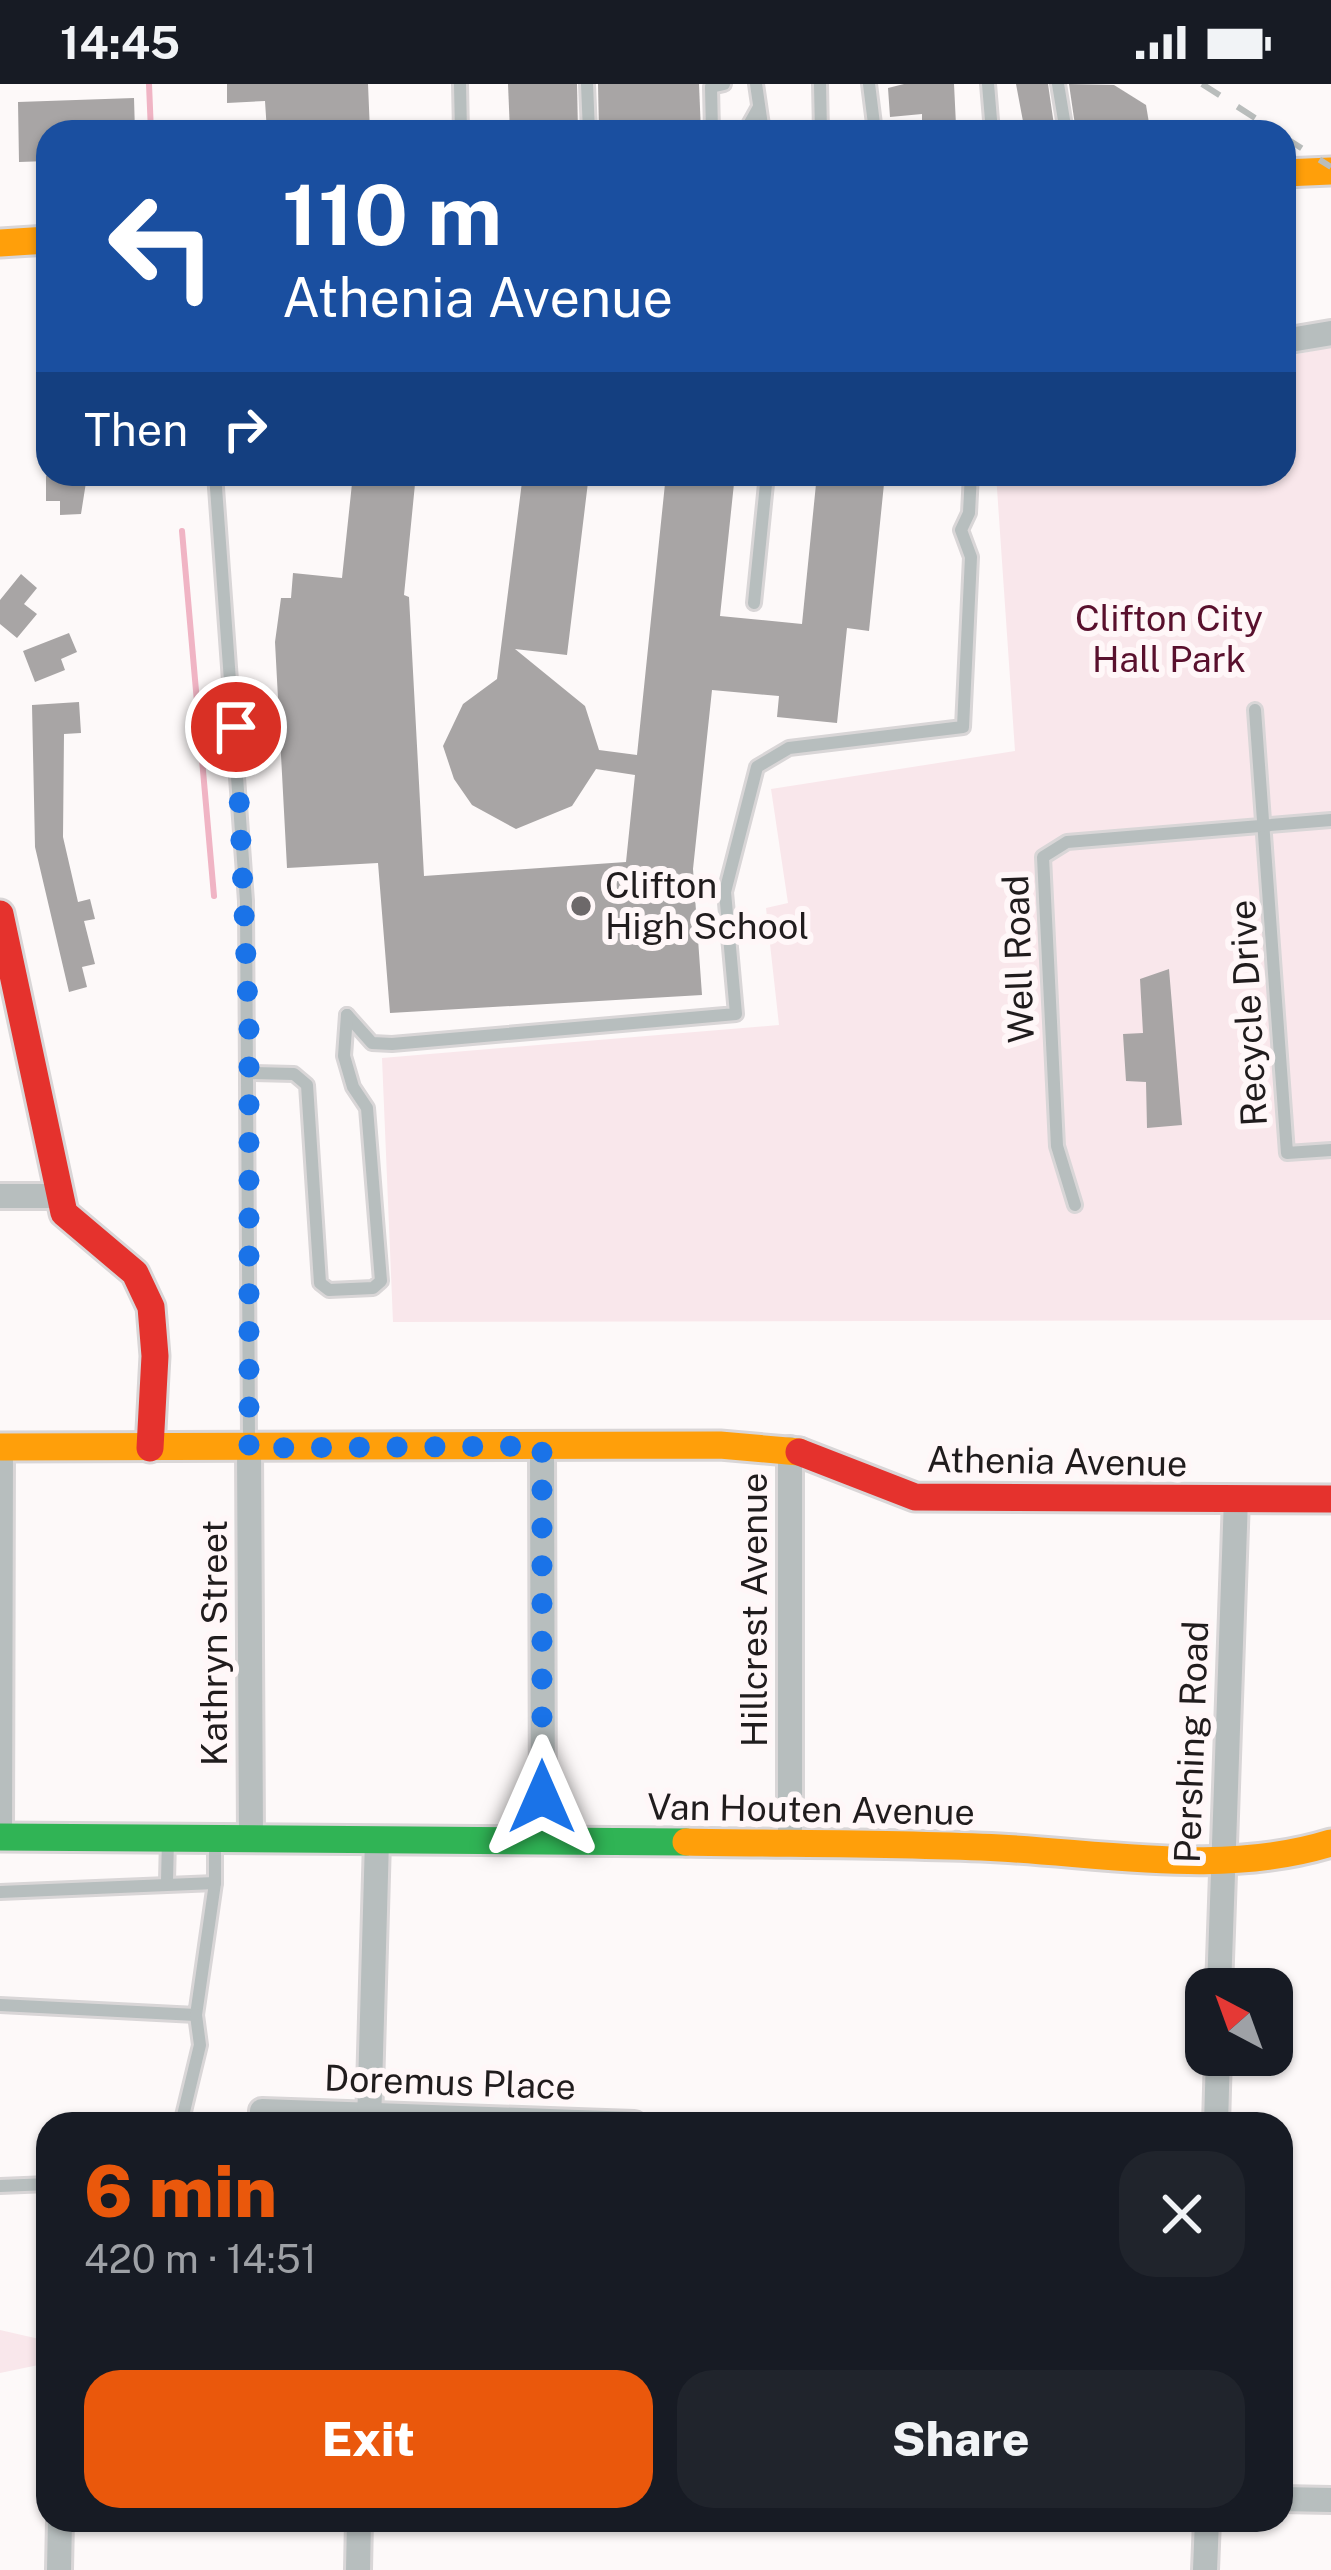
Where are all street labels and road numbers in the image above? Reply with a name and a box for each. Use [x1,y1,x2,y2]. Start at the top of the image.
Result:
street label: Well Road [994,874,1042,1044]
street label: Recycle Drive [1221,899,1275,1127]
street label: Athenia Avenue [926,1438,1188,1484]
street label: Hillcrest Avenue [733,1473,775,1747]
street label: Kathryn Street [193,1520,235,1766]
street label: Pershing Road [1166,1620,1216,1864]
street label: Van Houten Avenue [647,1785,975,1833]
street label: Doremus Place [323,2057,577,2107]

